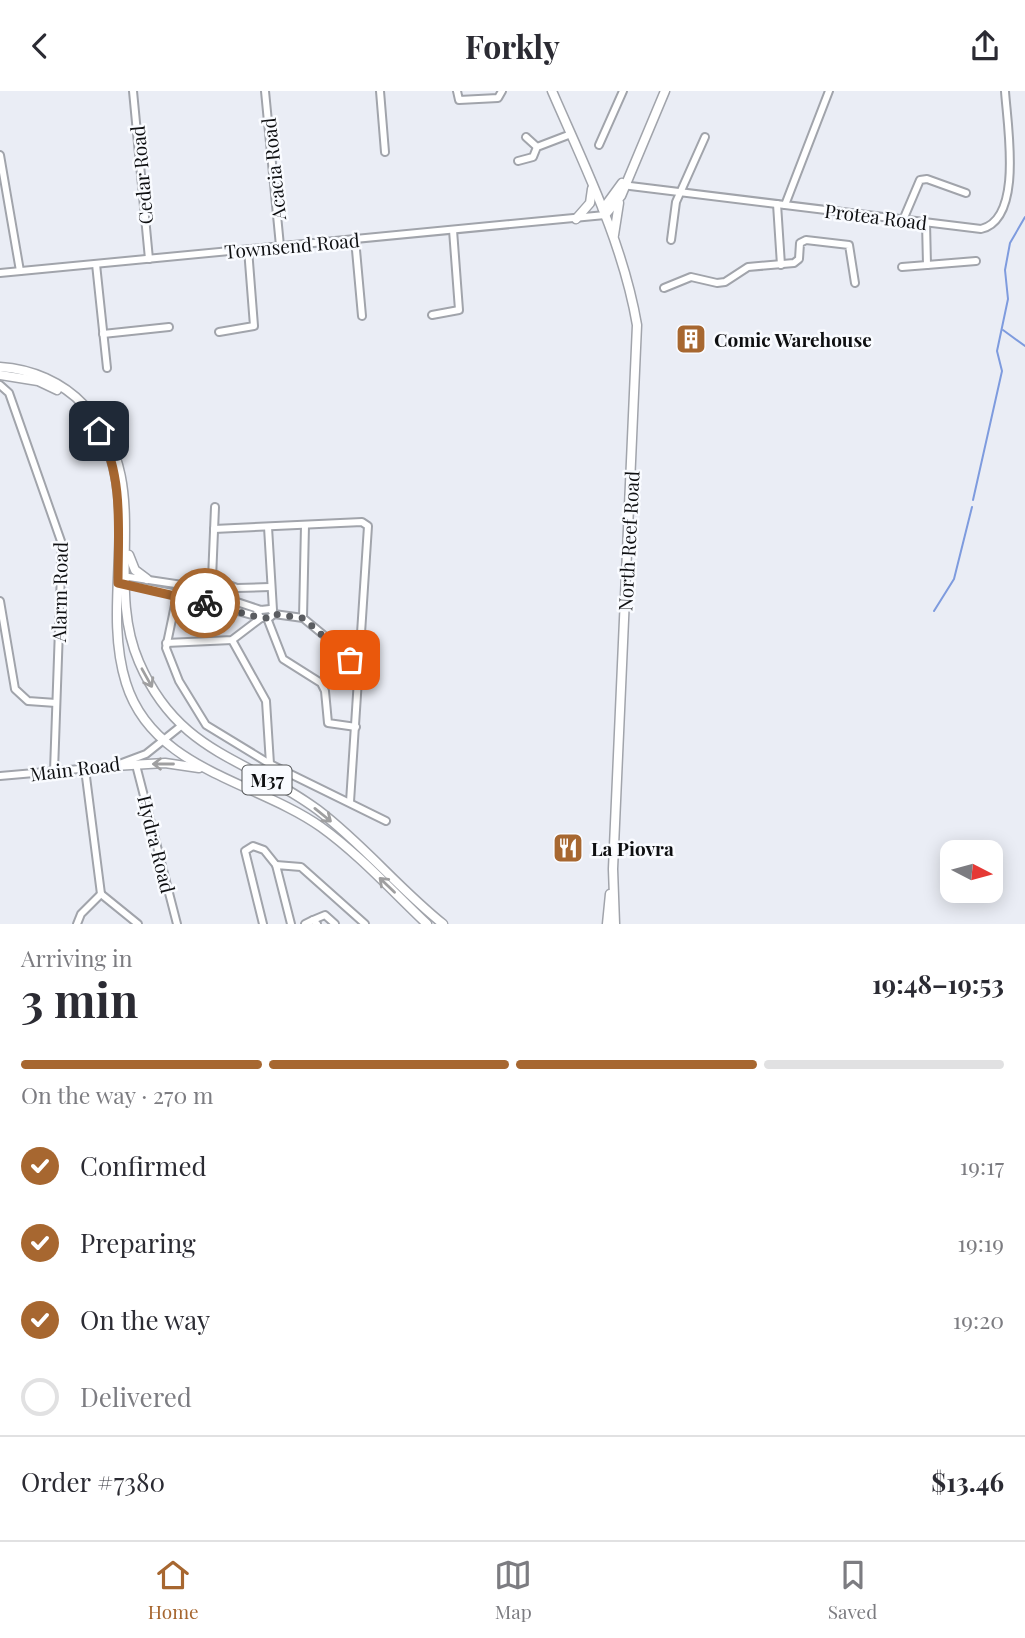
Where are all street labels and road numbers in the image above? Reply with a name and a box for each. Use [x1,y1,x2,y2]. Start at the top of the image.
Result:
street label: Acacia Road [255,117,291,222]
street label: Cedar Road [124,124,158,226]
street label: Protea Road [823,197,929,235]
street label: Townsend Road [223,226,361,264]
street label: North Reef Road [611,470,645,612]
street label: Alarm Road [45,542,73,643]
street label: Main Road [28,750,122,786]
road number: M37 [243,765,292,795]
street label: Hydra Road [132,792,182,896]

